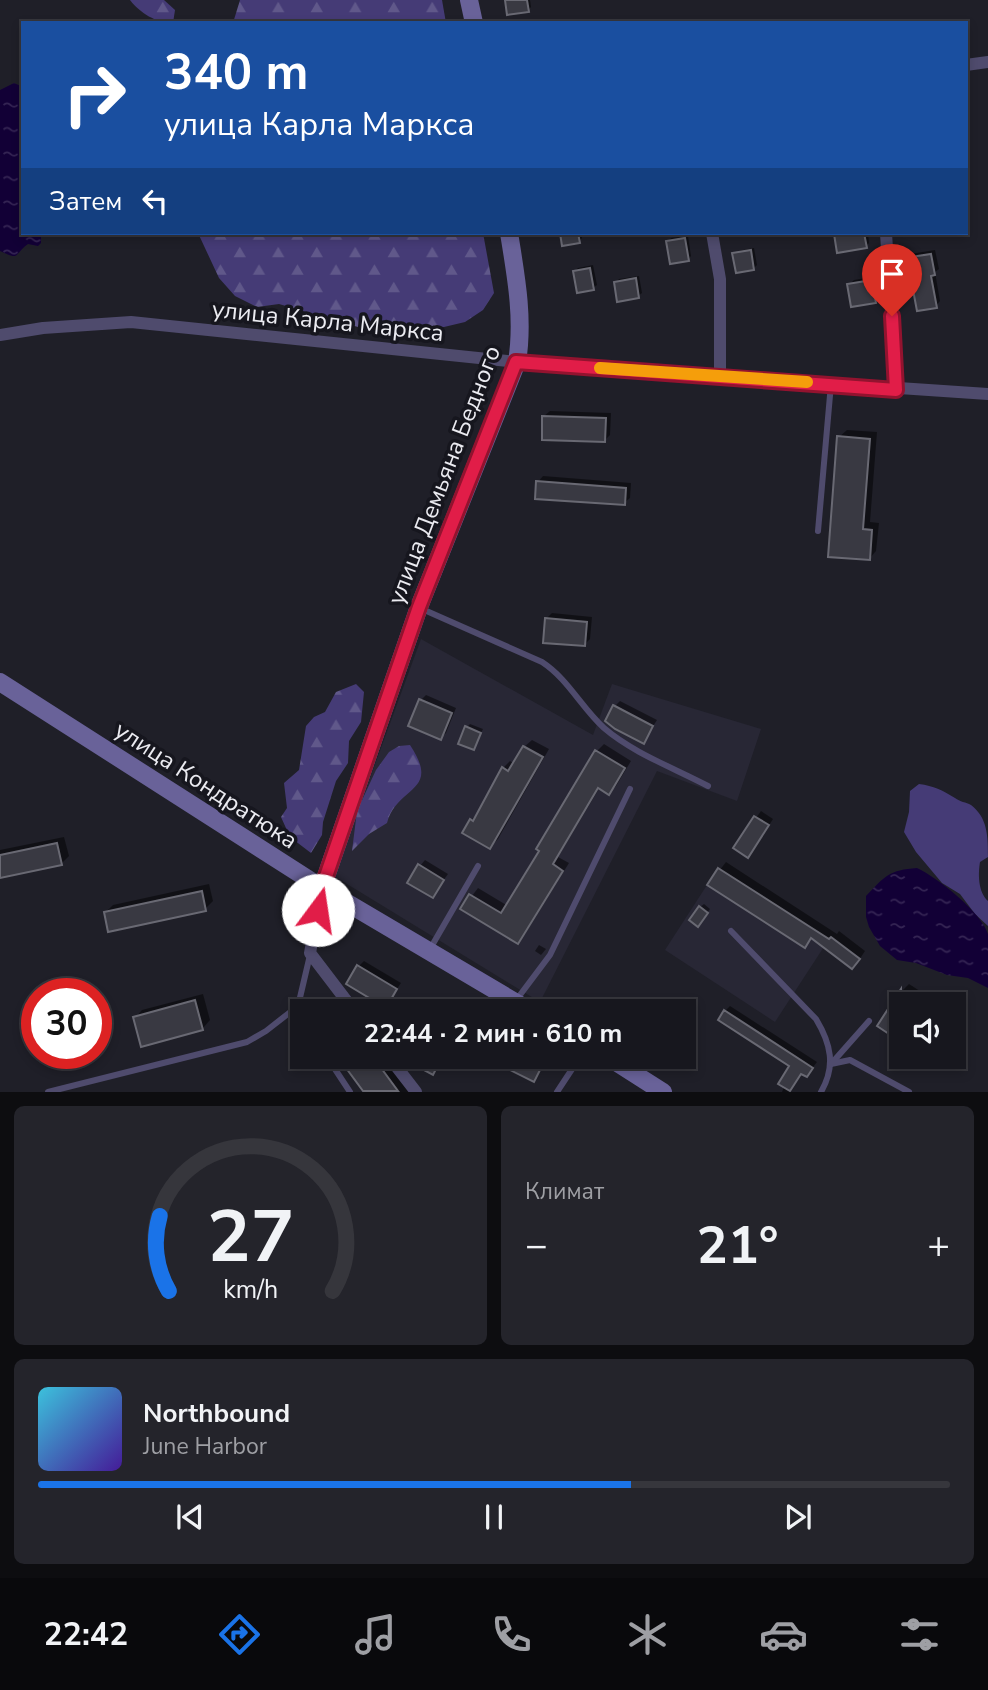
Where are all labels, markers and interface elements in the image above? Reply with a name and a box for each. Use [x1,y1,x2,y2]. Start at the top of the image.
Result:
text: 340 m [164,39,308,106]
icon: right [49,49,140,140]
text: улица Карла Маркса [164,103,475,146]
icon: left [136,182,174,220]
text: Затем [49,184,122,219]
pin [862,244,922,316]
icon: arrive [873,255,911,293]
street label: улица Карла Маркса [211,293,445,349]
street label: улица Демьяна Бедного [380,341,508,609]
street label: улица Кондратюка [108,714,304,856]
position arrow [281,873,355,947]
speed limit sign: 30 [21,978,112,1069]
map controls [889,992,966,1069]
button: sound [889,992,966,1069]
text: 22:44 · 2 мин · 610 m [364,1016,622,1051]
text: Климат [525,1176,604,1207]
text: 27 [207,1188,294,1288]
text: 21° [696,1210,779,1281]
text: − [525,1220,548,1271]
text: + [927,1220,950,1271]
text: km/h [223,1273,278,1307]
text: Northbound [143,1396,290,1431]
text: June Harbor [143,1431,267,1462]
icon: previous [171,1498,209,1536]
icon: pause [475,1498,513,1536]
icon: next [779,1498,817,1536]
icon: directions [215,1610,264,1659]
icon: music [351,1610,400,1659]
icon: phone [487,1610,536,1659]
icon: climate [623,1610,672,1659]
icon: car [759,1610,808,1659]
icon: filters [895,1610,944,1659]
text: 22:42 [44,1613,128,1656]

